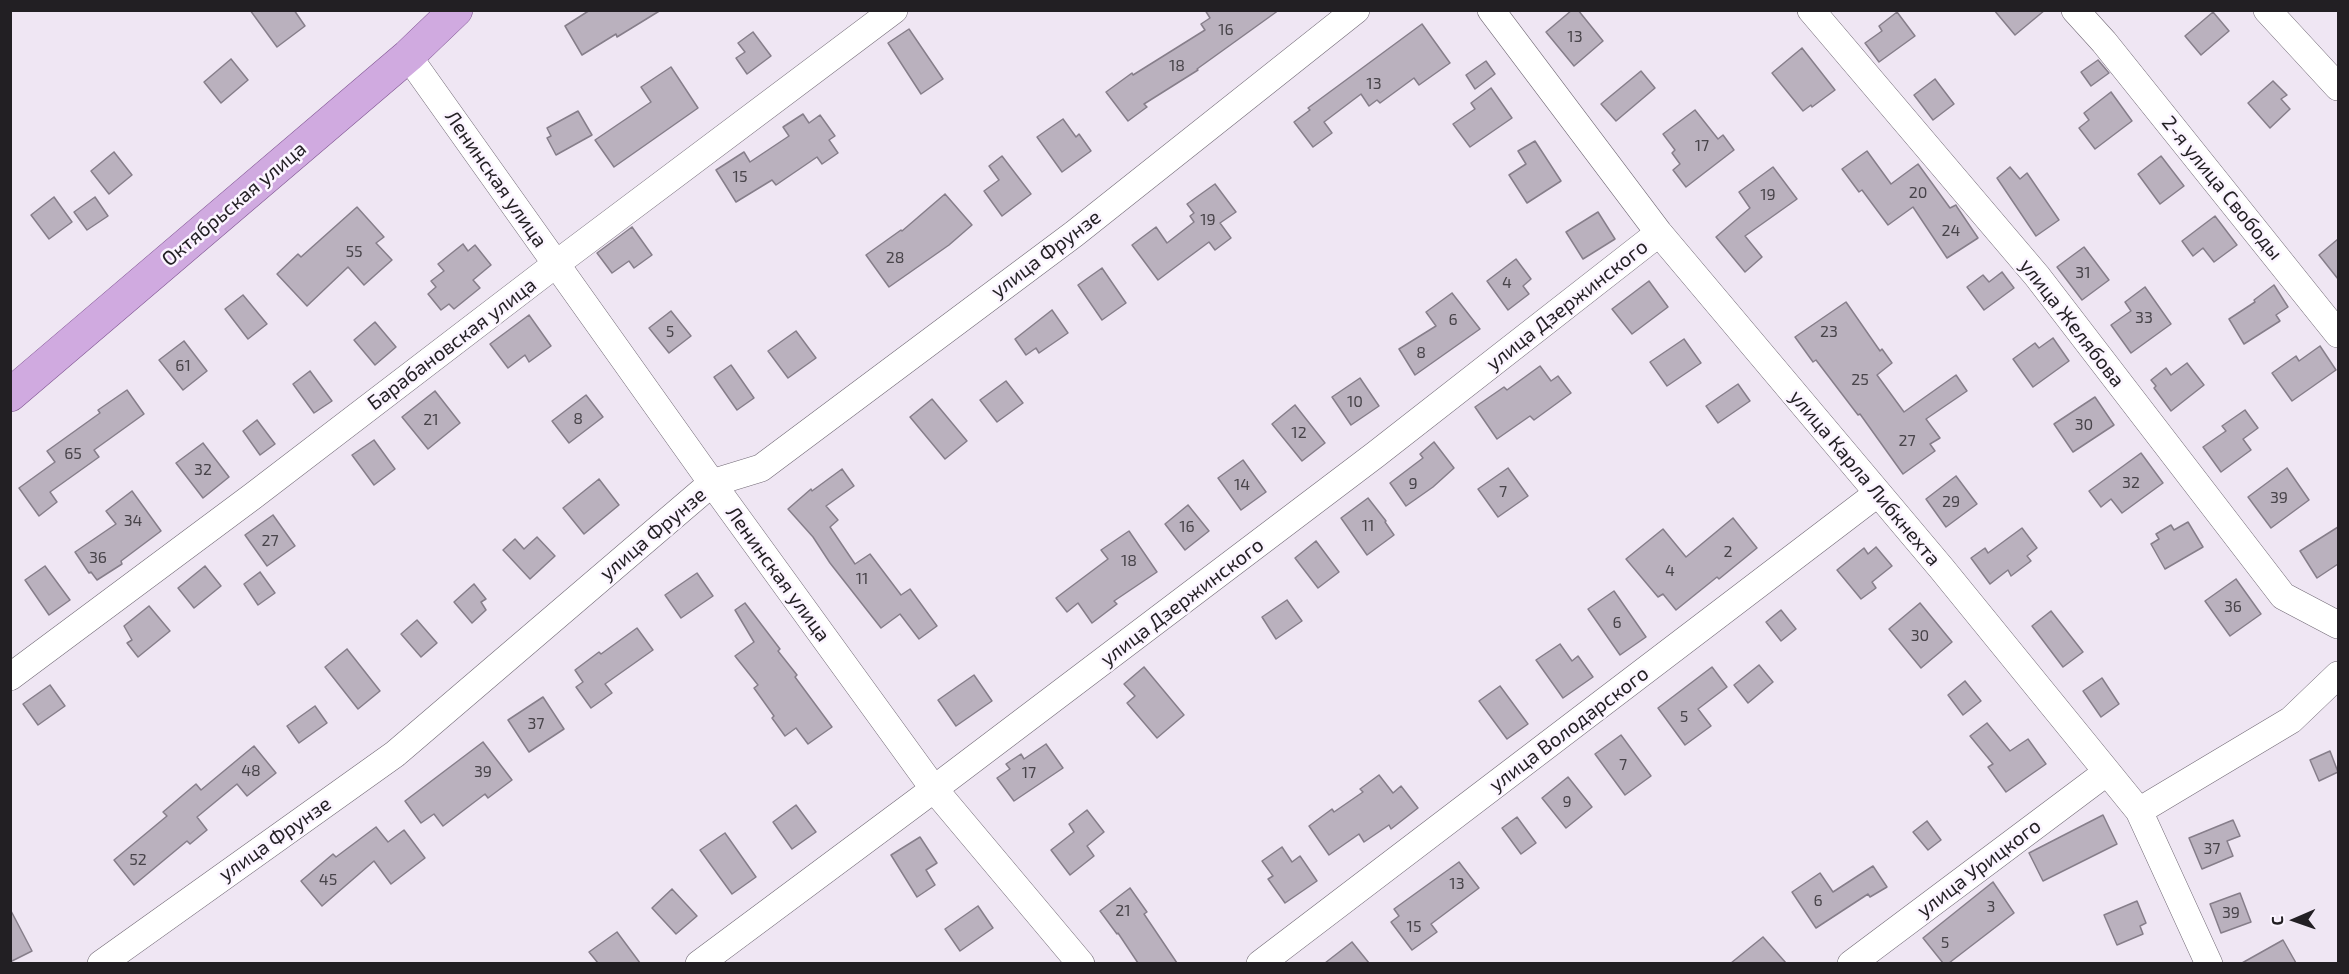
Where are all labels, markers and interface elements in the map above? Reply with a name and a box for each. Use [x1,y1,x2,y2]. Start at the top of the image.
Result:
house number: 16 [1218,20,1234,40]
house number: 13 [1567,27,1583,47]
house number: 18 [1169,56,1185,76]
house number: 13 [1366,74,1382,94]
street label: Ленинская улица [440,106,552,252]
street label: 2-я улица Свободы [2156,111,2288,265]
house number: 17 [1695,136,1709,156]
street label: Октябрьская улица [157,137,311,271]
house number: 15 [733,167,747,187]
house number: 20 [1909,183,1927,203]
house number: 19 [1760,185,1776,205]
street label: улица Фрунзе [986,205,1106,303]
house number: 19 [1200,210,1216,230]
house number: 24 [1942,221,1960,241]
street label: улица Дзержинского [1482,235,1652,375]
house number: 55 [345,242,363,262]
house number: 28 [886,248,904,268]
street label: улица Желябова [2014,254,2130,392]
house number: 31 [2075,263,2091,283]
street label: Барабановская улица [363,273,541,415]
house number: 4 [1502,273,1512,293]
house number: 33 [2135,308,2153,328]
house number: 6 [1448,310,1458,330]
house number: 5 [666,322,674,342]
house number: 23 [1820,322,1838,342]
house number: 8 [1416,343,1426,363]
house number: 61 [175,356,191,376]
house number: 25 [1851,370,1869,390]
street label: улица Карла Либкнехта [1784,385,1946,571]
house number: 10 [1347,392,1363,412]
house number: 8 [573,409,583,429]
house number: 21 [423,410,439,430]
house number: 30 [2075,415,2093,435]
house number: 12 [1291,423,1307,443]
house number: 27 [1898,431,1916,451]
house number: 65 [64,444,82,464]
house number: 32 [194,460,212,480]
house number: 32 [2122,473,2140,493]
house number: 9 [1408,474,1418,494]
house number: 14 [1234,475,1250,495]
house number: 7 [1499,482,1507,502]
street label: улица Фрунзе [595,483,711,585]
house number: 39 [2270,488,2288,508]
house number: 29 [1942,492,1960,512]
street label: Ленинская улица [721,502,835,646]
house number: 34 [124,511,142,531]
house number: 11 [1362,516,1374,536]
house number: 16 [1179,517,1195,537]
house number: 27 [261,531,279,551]
street label: улица Дзержинского [1096,533,1268,671]
house number: 2 [1724,542,1732,562]
house number: 36 [89,548,107,568]
house number: 18 [1121,551,1137,571]
house number: 4 [1665,561,1675,581]
house number: 11 [856,569,868,589]
house number: 36 [2224,597,2242,617]
house number: 6 [1612,613,1622,633]
house number: 30 [1911,626,1929,646]
street label: улица Володарского [1485,661,1653,797]
house number: 5 [1680,707,1688,727]
house number: 37 [527,714,545,734]
house number: 7 [1619,755,1627,775]
house number: 48 [241,761,261,781]
house number: 39 [474,762,492,782]
house number: 17 [1022,763,1036,783]
street label: улица Фрунзе [214,792,336,886]
house number: 9 [1562,792,1572,812]
street label: улица Урицкого [1912,814,2046,922]
house number: 37 [2203,839,2221,859]
house number: 52 [129,850,147,870]
house number: 45 [319,870,337,890]
house number: 13 [1449,874,1465,894]
north arrow [2265,890,2325,950]
house number: 6 [1813,891,1823,911]
house number: 3 [1987,897,1995,917]
house number: 21 [1115,901,1131,921]
house number: 39 [2222,903,2240,923]
text: С [2267,916,2286,926]
house number: 15 [1407,917,1421,937]
house number: 5 [1941,933,1949,953]

